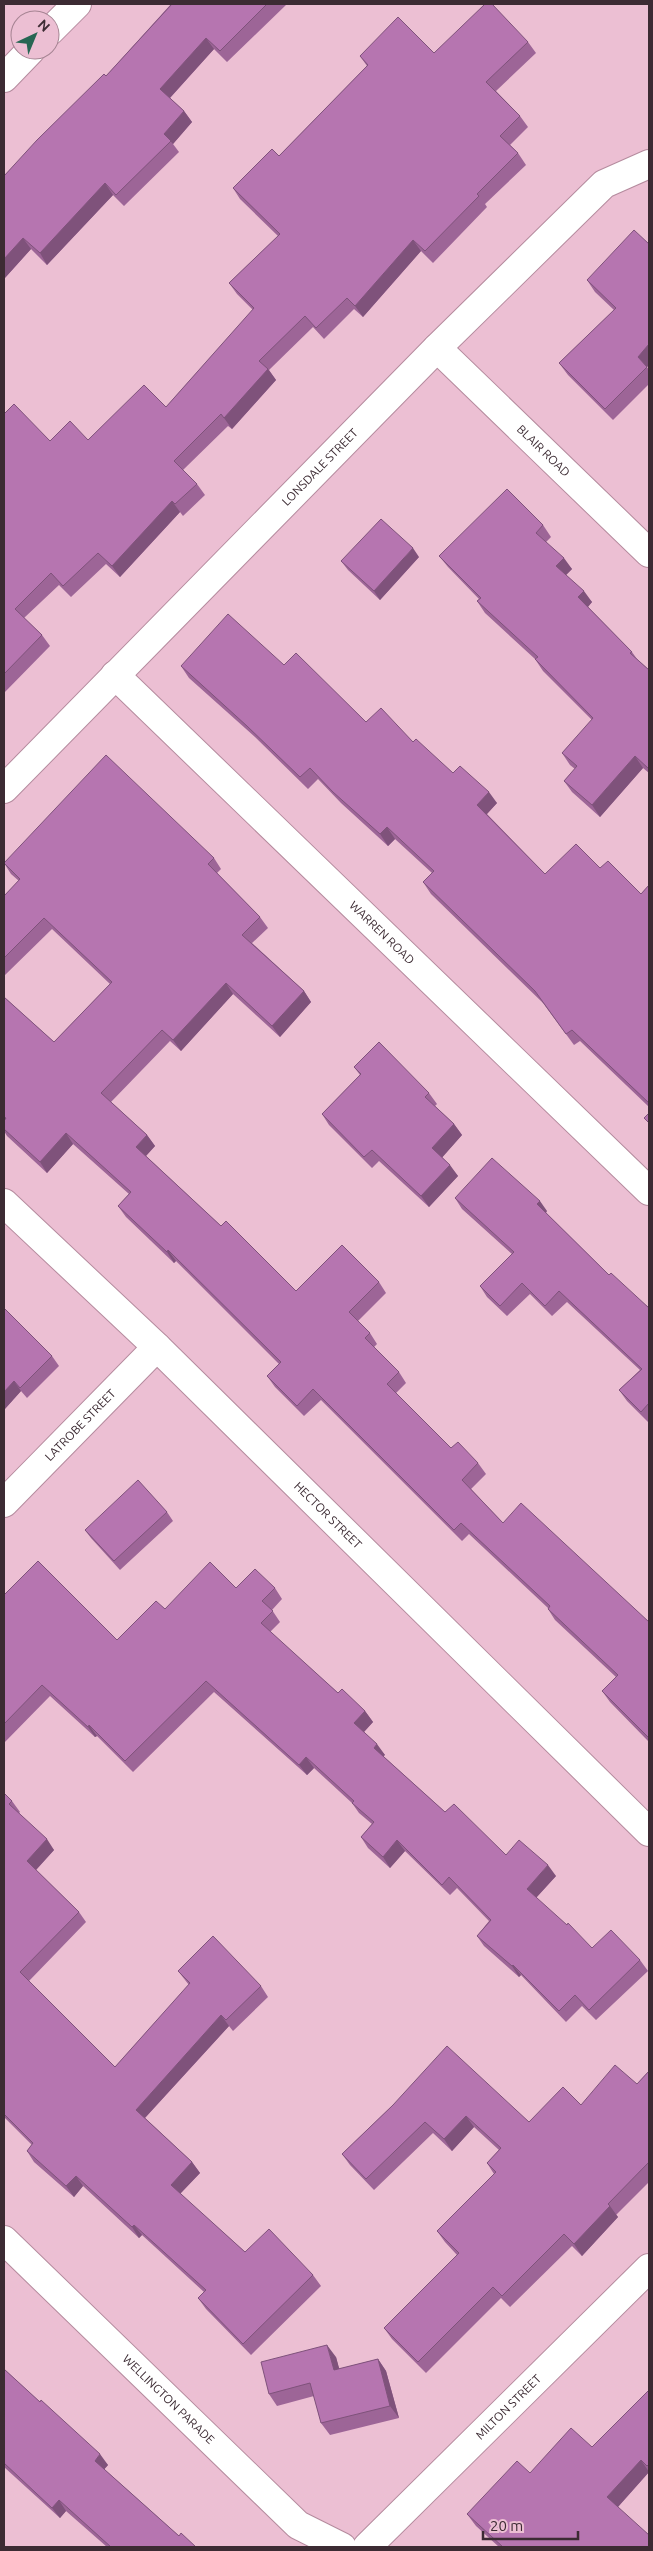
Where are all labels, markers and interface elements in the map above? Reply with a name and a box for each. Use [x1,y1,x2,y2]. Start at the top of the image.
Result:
north arrow [10,10,60,60]
text: N [35,16,53,35]
street label: BLAIR ROAD [515,422,573,479]
street label: LONSDALE STREET [279,426,360,508]
street label: WARREN ROAD [347,898,417,967]
street label: LATROBE STREET [42,1386,118,1463]
street label: HECTOR STREET [292,1479,365,1551]
street label: WELLINGTON PARADE [120,2352,217,2446]
street label: MILTON STREET [473,2372,544,2442]
scale bar [483,2508,578,2540]
text: 20 m [490,2517,523,2534]

